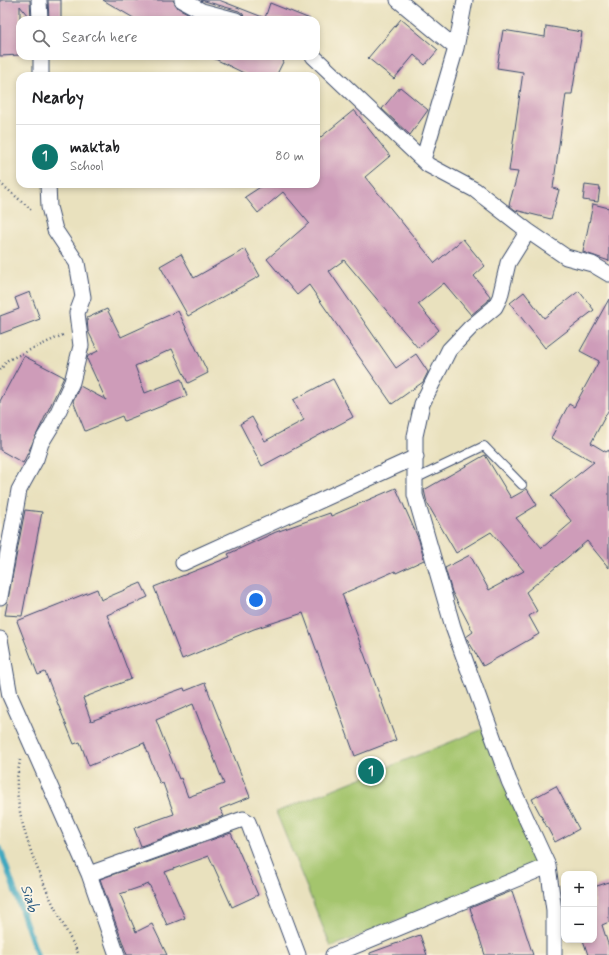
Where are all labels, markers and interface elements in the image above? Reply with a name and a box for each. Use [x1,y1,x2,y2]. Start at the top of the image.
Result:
search box [16,16,320,60]
icon: search [30,27,52,49]
text: Search here [62,28,138,48]
text: Nearby [32,87,84,109]
text: maktab [70,138,120,158]
text: 1 [42,148,48,165]
text: 80 m [275,148,304,165]
text: School [70,158,104,175]
your location [246,590,266,610]
pin: 1 [358,756,384,786]
map controls [561,871,597,943]
button: + [561,871,597,907]
water label: Siab [15,882,43,916]
button: − [561,907,597,943]

